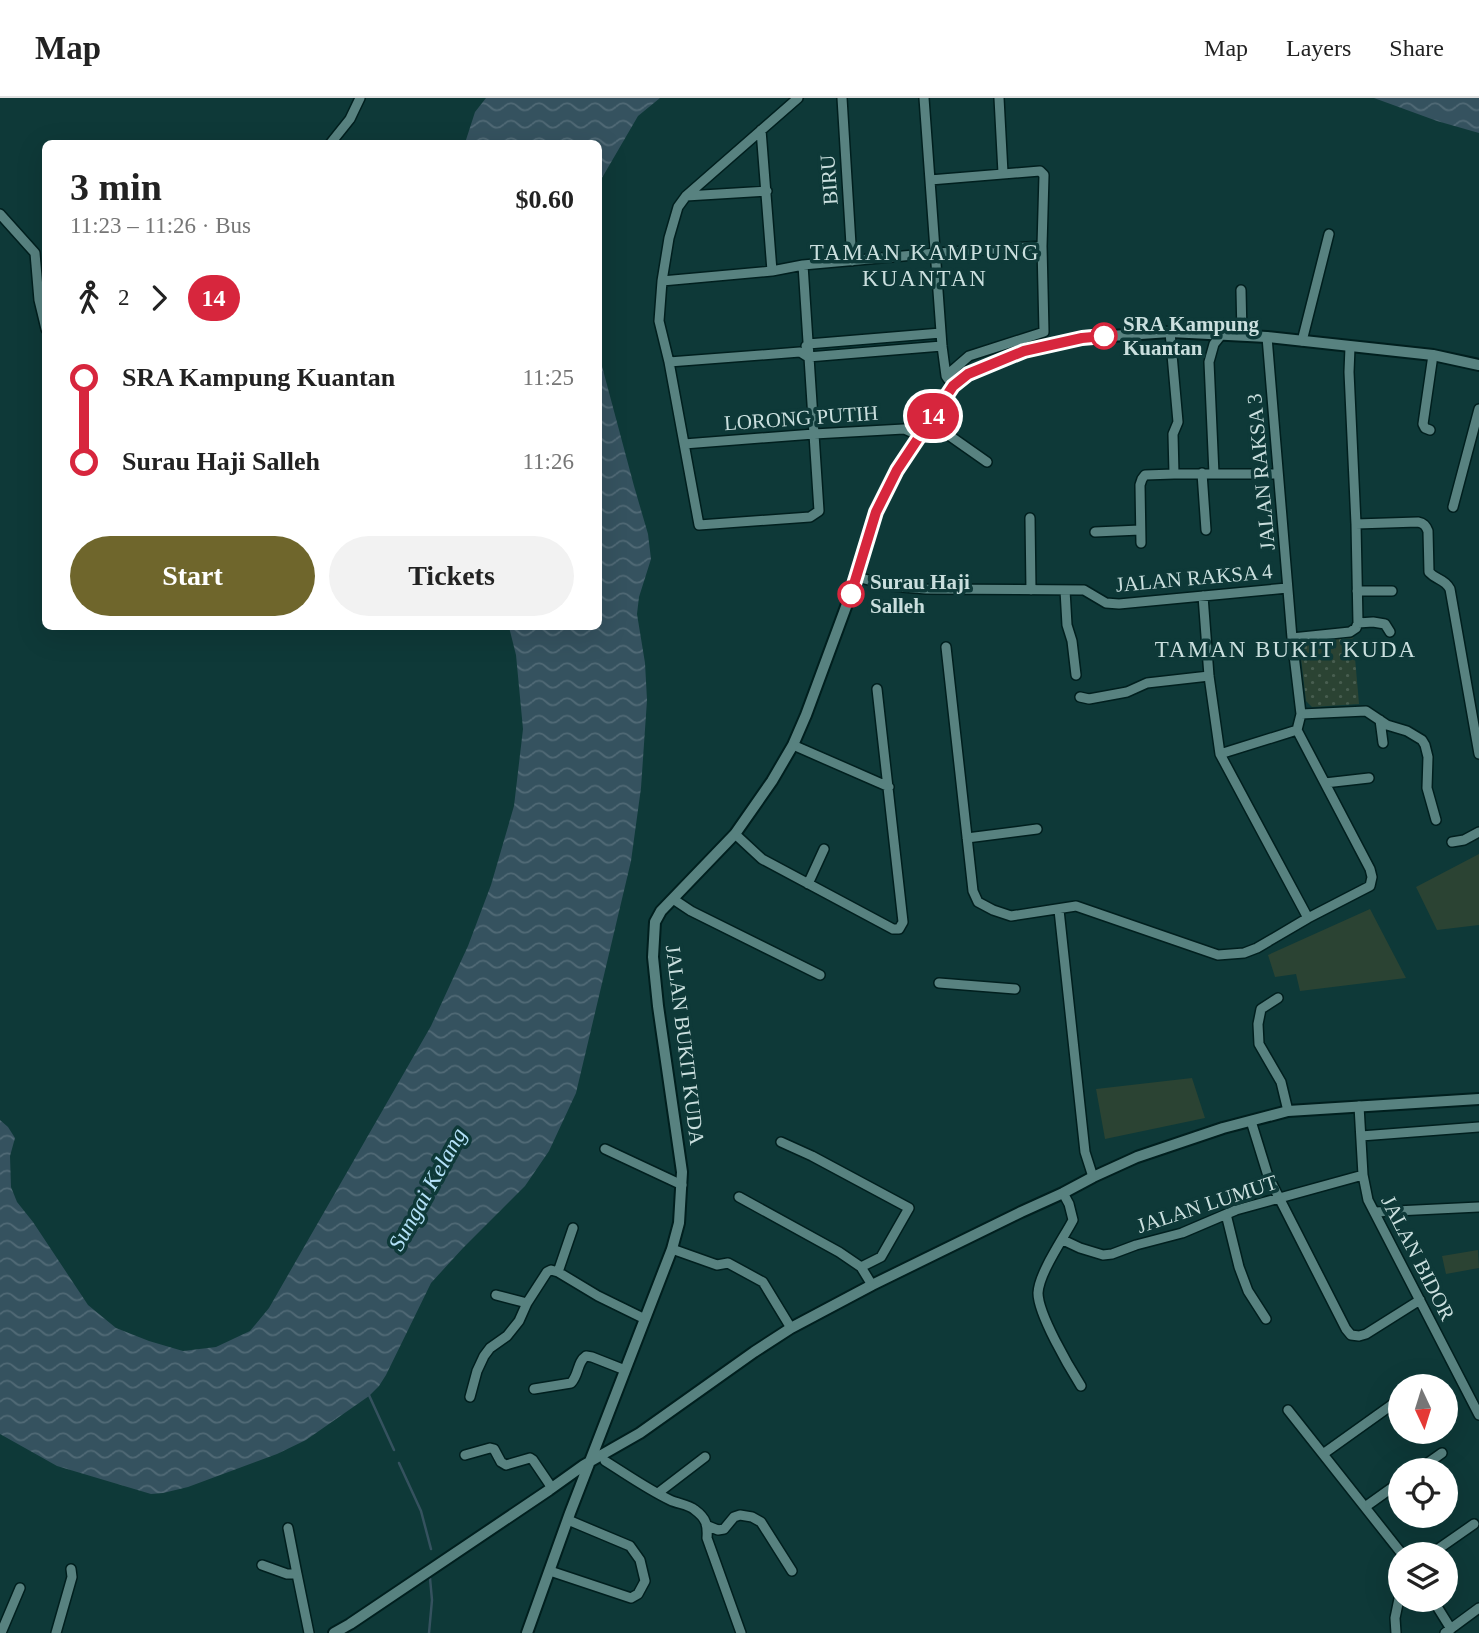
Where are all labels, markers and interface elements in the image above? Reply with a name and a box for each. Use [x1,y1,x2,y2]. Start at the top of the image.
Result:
text: Map [35,30,101,66]
text: Map [1204,35,1248,61]
text: Layers [1286,35,1351,61]
text: Share [1389,35,1444,61]
street label: BIRU [815,154,843,206]
text: 3 min [70,166,162,208]
text: $0.60 [516,185,574,214]
text: 11:23 – 11:26 · Bus [70,213,251,238]
district label: TAMAN KAMPUNG KUANTAN [810,240,1040,291]
icon: walk [70,279,108,317]
icon: forward [140,279,178,317]
text: 2 [118,285,130,310]
text: 14 [202,285,226,311]
place label: SRA Kampung Kuantan [1123,312,1259,360]
marker: SRA Kampung Kuantan [1091,323,1117,349]
text: SRA Kampung Kuantan [122,363,395,392]
text: 11:25 [522,365,574,390]
street label: JALAN RAKSA 3 [1242,392,1280,552]
line badge: 14 [902,393,964,439]
street label: LORONG PUTIH [723,401,879,435]
text: 14 [921,403,945,429]
text: Surau Haji Salleh [122,447,320,476]
text: 11:26 [522,449,574,474]
button: Start [70,536,315,616]
button: Tickets [329,536,574,616]
street label: JALAN RAKSA 4 [1114,559,1274,597]
place label: Surau Haji Salleh [870,570,970,618]
marker: Surau Haji Salleh [838,581,864,607]
district label: TAMAN BUKIT KUDA [1155,637,1417,662]
street label: JALAN BUKIT KUDA [661,944,709,1147]
water label: Sungai Kelang [384,1124,471,1255]
street label: JALAN LUMUT [1134,1170,1280,1238]
street label: JALAN BIDOR [1376,1191,1460,1325]
north arrow [1388,1374,1458,1444]
map controls [1388,1374,1458,1612]
button: locate [1388,1458,1458,1528]
button: layers [1388,1542,1458,1612]

